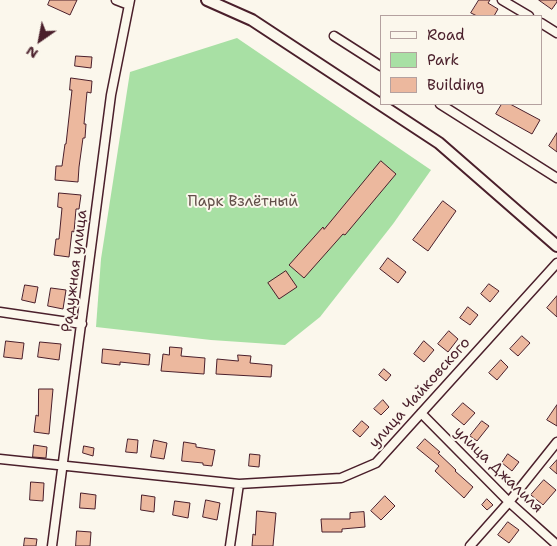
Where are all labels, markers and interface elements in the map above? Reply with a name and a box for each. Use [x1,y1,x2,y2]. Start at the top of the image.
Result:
north arrow [15,15,65,65]
legend [380,15,542,105]
text: Road [427,25,465,45]
text: N [22,42,41,63]
text: Park [427,50,459,70]
text: Building [427,75,484,95]
park label: Парк Взлётный [188,193,298,211]
street label: Радужная улица [59,209,91,333]
street label: улица Чайковского [366,334,474,452]
street label: улица Джалиля [450,423,546,517]

